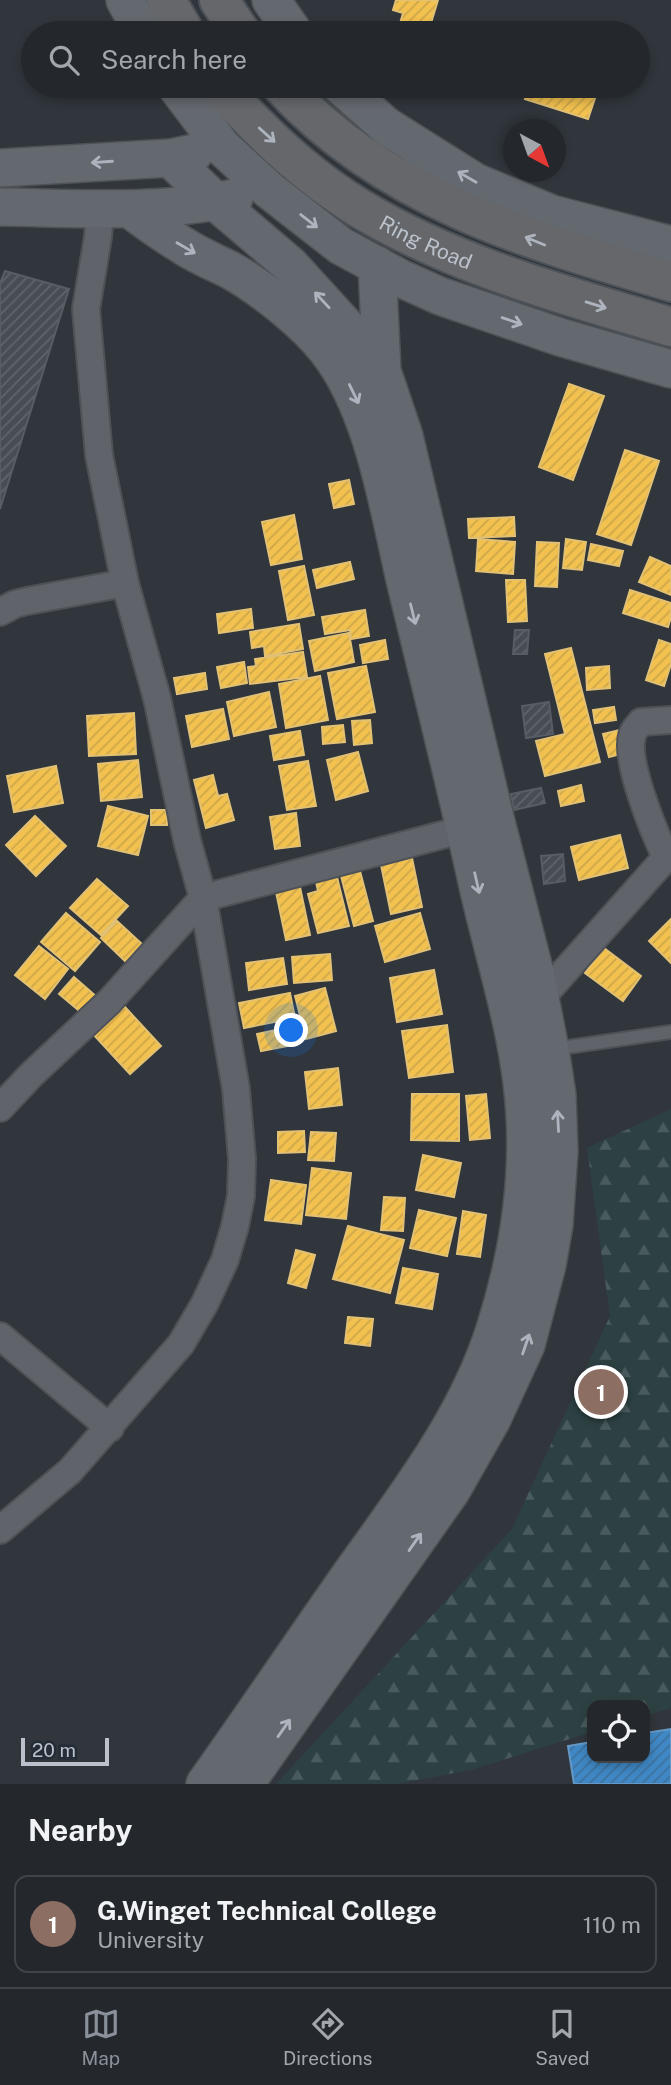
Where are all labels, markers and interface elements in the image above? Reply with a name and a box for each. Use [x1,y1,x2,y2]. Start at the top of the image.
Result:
search box [21,21,650,98]
icon: search [45,41,83,79]
text: Search here [101,44,247,75]
north arrow [503,119,566,182]
one-way arrow [258,127,276,143]
one-way arrow [91,156,114,169]
one-way arrow [458,170,478,184]
street label: Ring Road [375,210,476,274]
one-way arrow [299,214,317,229]
one-way arrow [525,233,547,246]
one-way arrow [176,241,196,255]
one-way arrow [314,291,330,309]
one-way arrow [585,299,607,312]
one-way arrow [500,316,522,328]
one-way arrow [348,383,362,404]
one-way arrow [407,602,420,625]
one-way arrow [471,871,485,894]
your location [274,1013,308,1047]
one-way arrow [551,1109,564,1132]
one-way arrow [521,1334,533,1356]
pin: 1 [578,1366,624,1418]
one-way arrow [408,1533,422,1552]
map controls [587,1700,650,1763]
button: locate [587,1700,650,1763]
one-way arrow [277,1719,291,1738]
scale bar [21,1735,108,1767]
text: 20 m [32,1739,76,1761]
text: Nearby [28,1812,132,1848]
text: G.Winget Technical College [97,1895,437,1926]
text: 1 [48,1911,58,1938]
text: 110 m [583,1911,641,1938]
text: University [97,1926,204,1953]
tab: Map [81,2005,120,2069]
tab: Directions [283,2005,372,2069]
tab: Saved [535,2005,590,2069]

